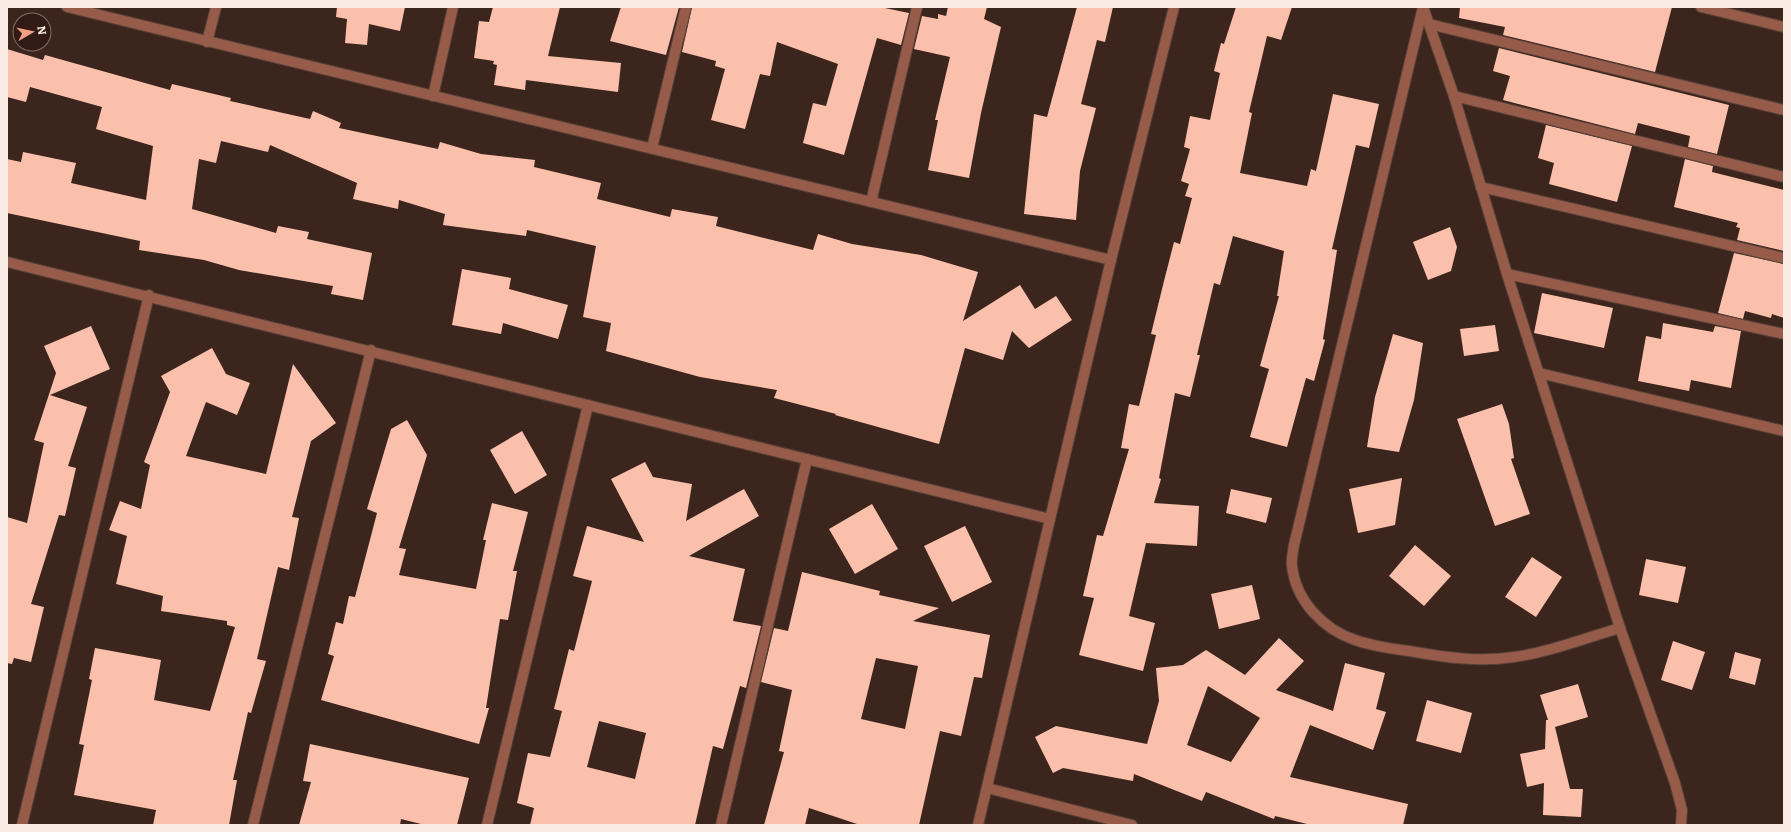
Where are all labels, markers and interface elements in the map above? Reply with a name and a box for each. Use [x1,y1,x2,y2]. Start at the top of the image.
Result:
north arrow [12,12,52,52]
text: N [34,24,51,36]

